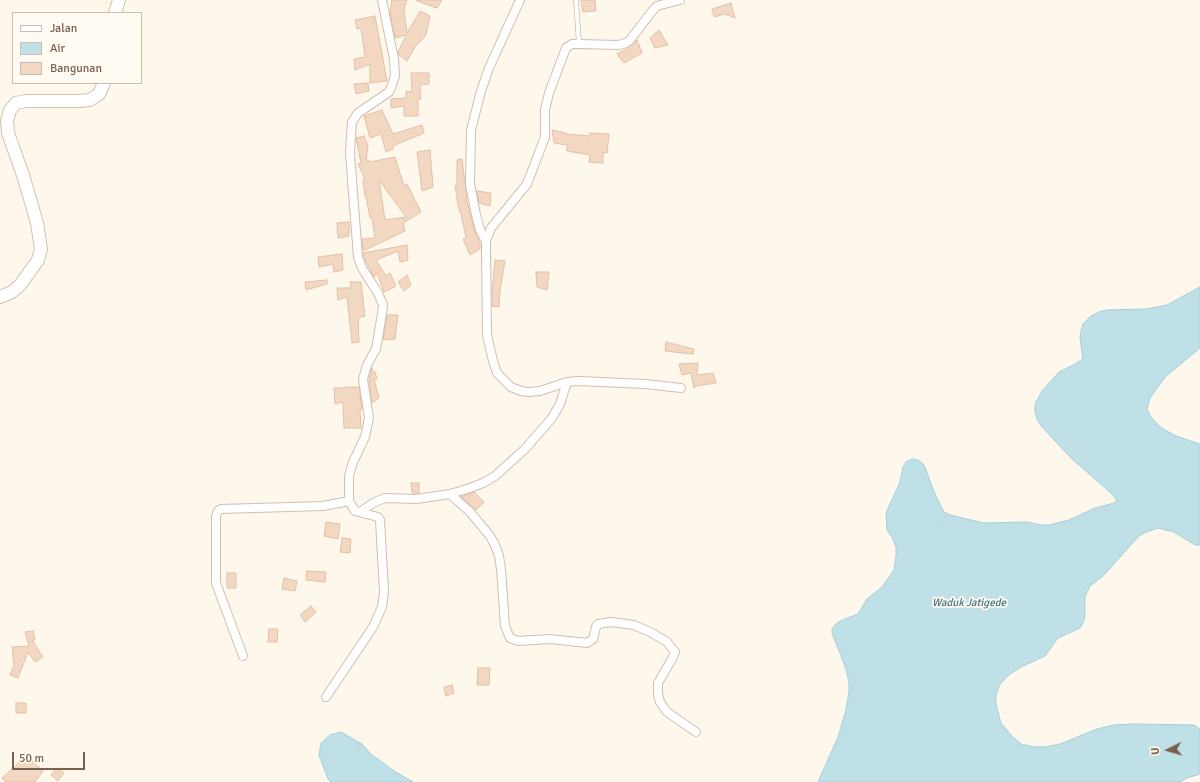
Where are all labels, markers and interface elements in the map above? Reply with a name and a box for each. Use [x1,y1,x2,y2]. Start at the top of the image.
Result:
legend [12,12,142,84]
text: Jalan [50,21,77,36]
text: Air [50,41,65,56]
text: Bangunan [50,61,102,76]
water label: Waduk Jatigede [932,596,1006,610]
north arrow [1148,730,1188,770]
scale bar [14,744,87,770]
text: U [1149,747,1162,755]
text: 50 m [19,751,44,766]

